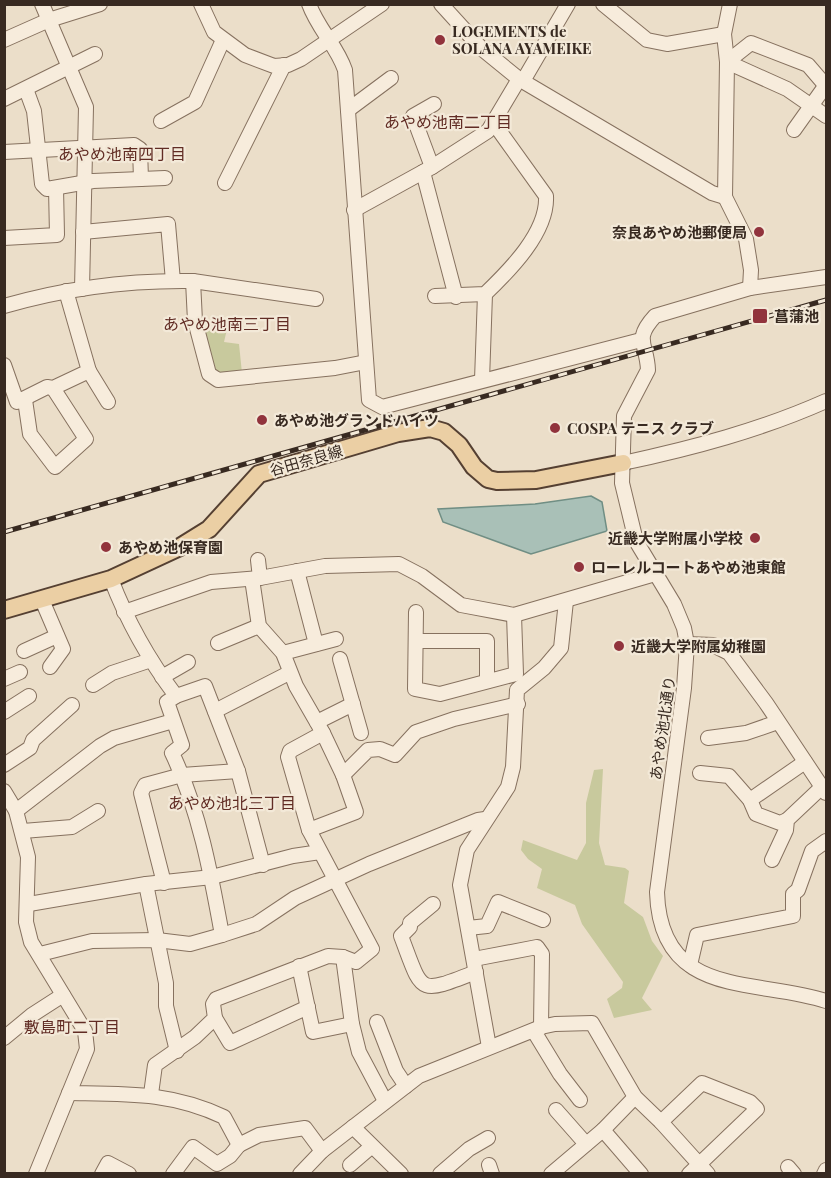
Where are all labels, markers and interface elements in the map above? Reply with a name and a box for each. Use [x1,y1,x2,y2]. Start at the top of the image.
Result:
place label: LOGEMENTS de SOLANA AYAMEIKE [452,21,592,58]
marker: LOGEMENTS de SOLANA AYAMEIKE [433,33,447,47]
district label: あやめ池南二丁目 [384,111,512,132]
district label: あやめ池南四丁目 [58,143,186,164]
place label: 奈良あやめ池郵便局 [612,222,747,242]
marker: 奈良あやめ池郵便局 [752,225,766,239]
place label: 菖蒲池 [774,306,819,326]
marker: 菖蒲池 [751,307,769,325]
district label: あやめ池南三丁目 [163,313,291,334]
place label: あやめ池グランドハイツ [274,410,439,430]
marker: あやめ池グランドハイツ [255,413,269,427]
place label: COSPA テニス クラブ [567,418,714,438]
marker: COSPA テニス クラブ [548,421,562,435]
street label: 谷田奈良線 [267,440,345,480]
place label: 近畿大学附属小学校 [608,528,743,548]
marker: 近畿大学附属小学校 [748,531,762,545]
place label: あやめ池保育園 [118,537,223,557]
marker: あやめ池保育園 [99,540,113,554]
place label: ローレルコートあやめ池東館 [591,557,786,577]
marker: ローレルコートあやめ池東館 [572,560,586,574]
place label: 近畿大学附属幼稚園 [631,636,766,656]
marker: 近畿大学附属幼稚園 [612,639,626,653]
street label: あやめ池北通り [645,675,679,781]
district label: あやめ池北三丁目 [168,792,296,813]
district label: 敷島町二丁目 [24,1016,120,1037]

